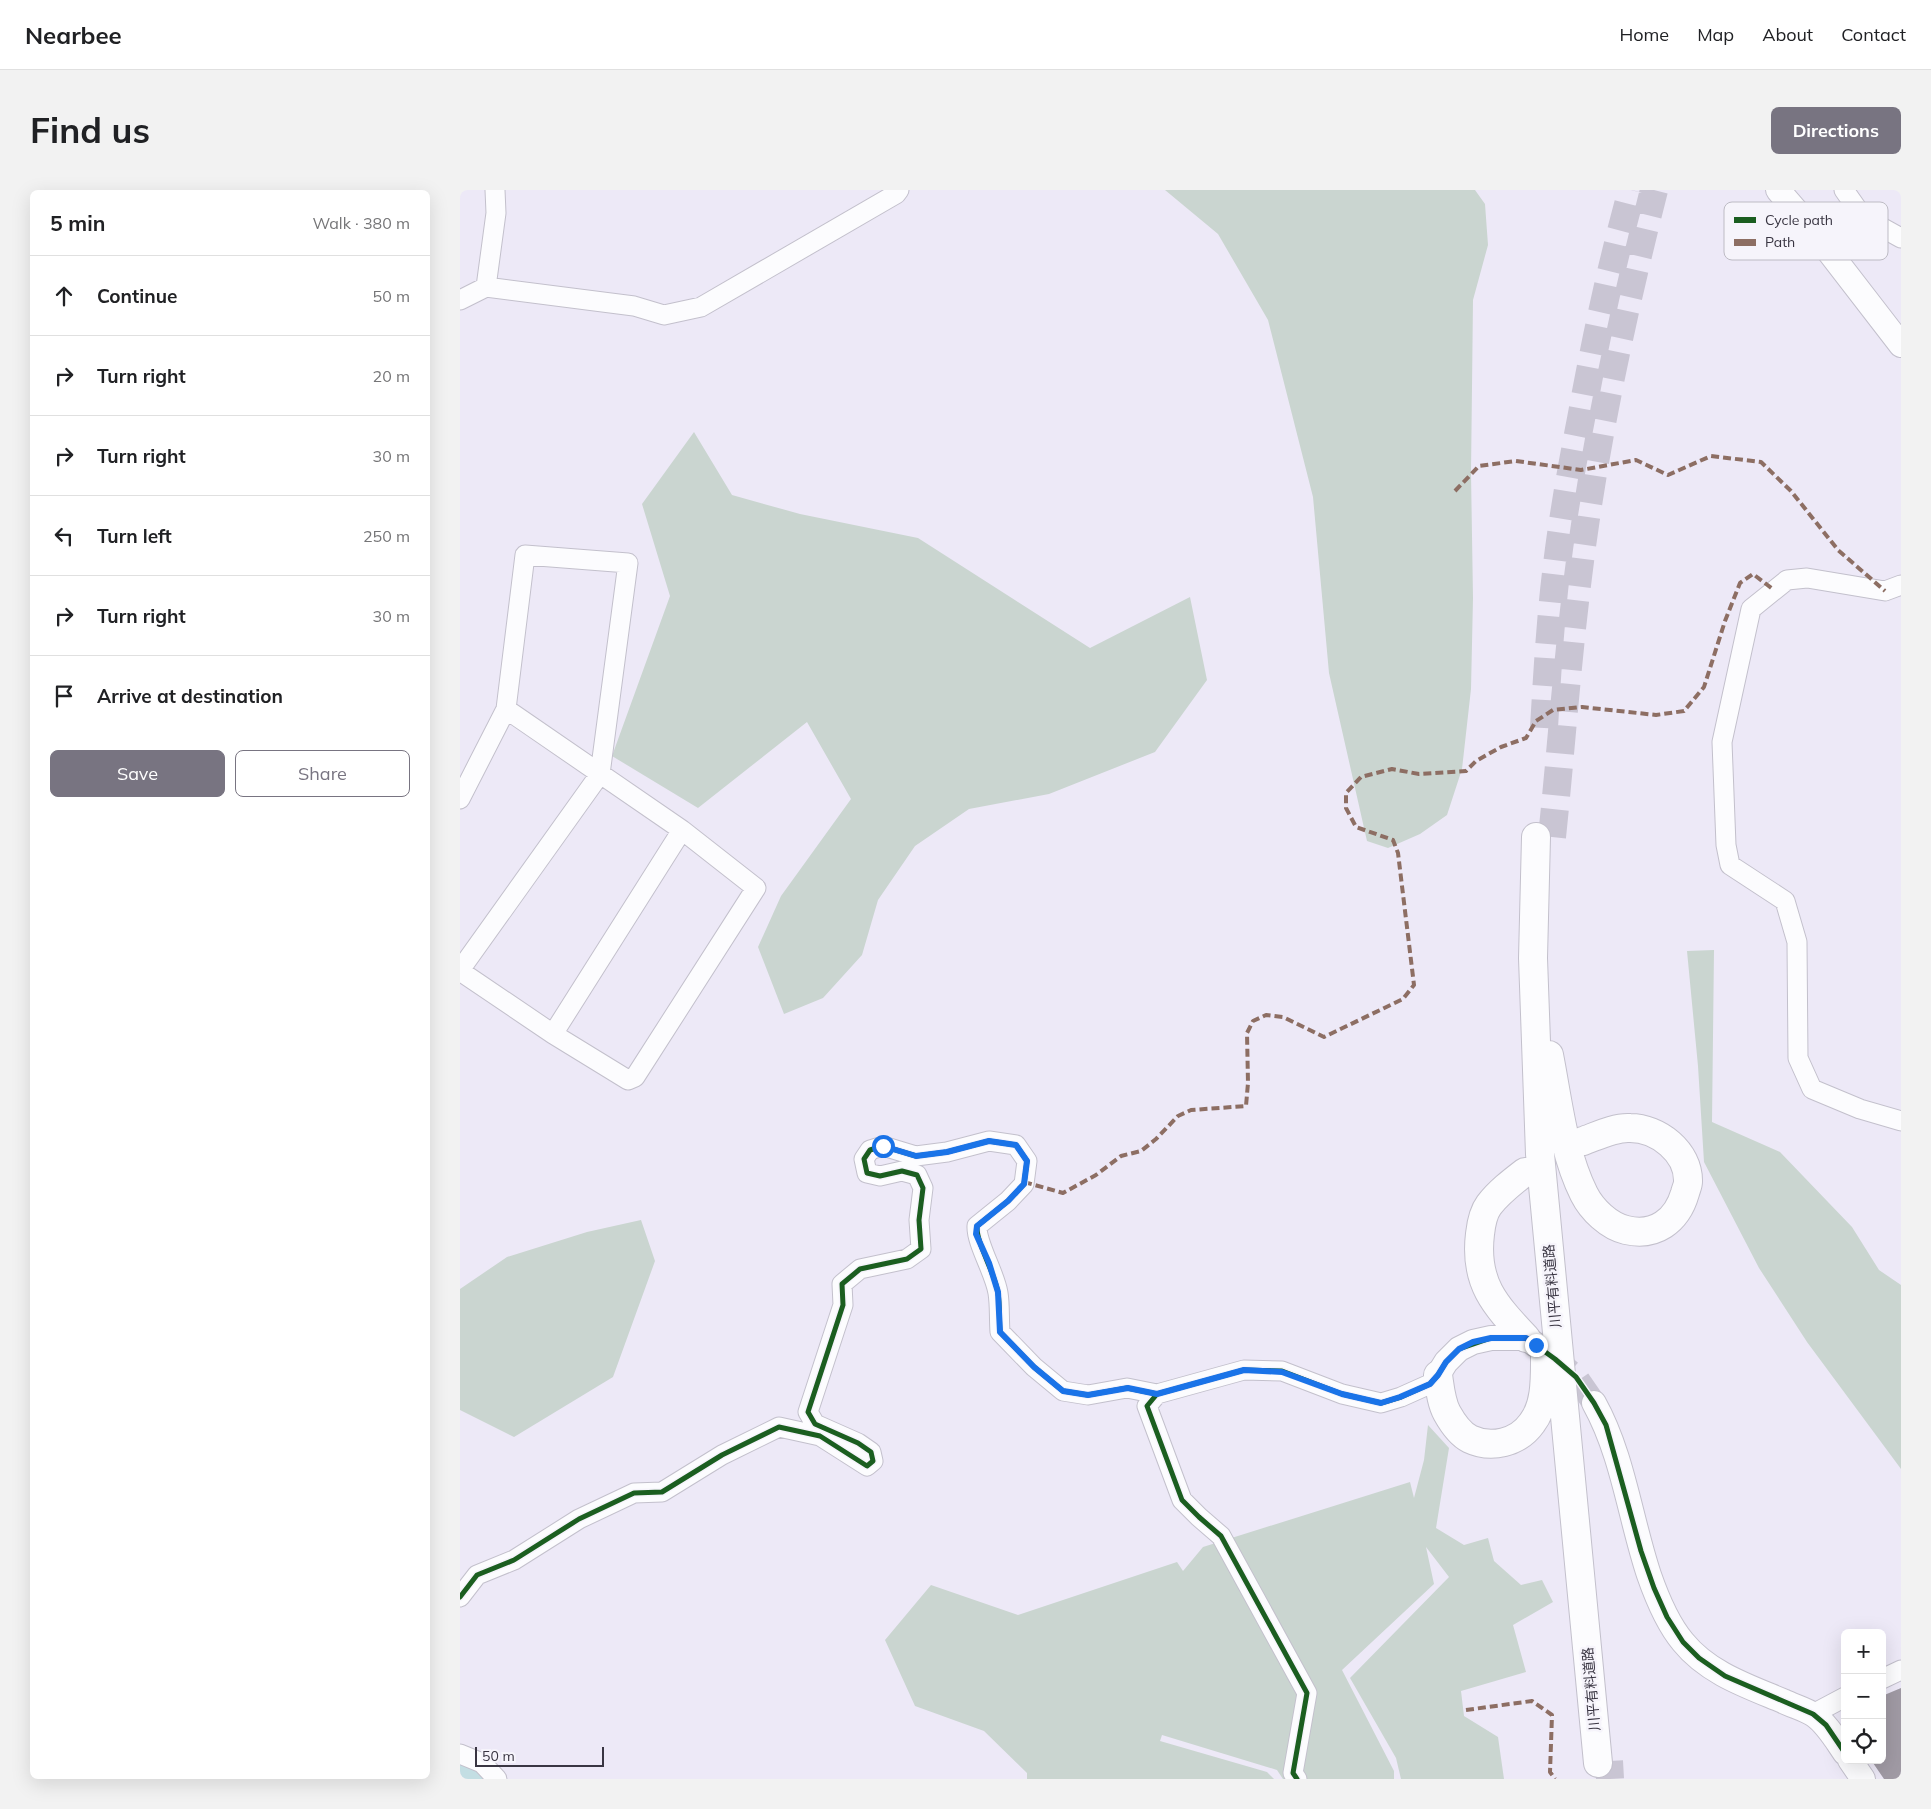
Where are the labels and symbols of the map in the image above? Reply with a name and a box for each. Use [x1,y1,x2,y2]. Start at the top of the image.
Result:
legend [1724,202,1888,260]
text: Cycle path [1765,211,1833,229]
text: Path [1765,233,1795,251]
route start [872,1135,895,1158]
street label: 川平有料道路 [1539,1243,1565,1329]
route end [1525,1334,1548,1357]
street label: 川平有料道路 [1578,1646,1604,1732]
scale bar [475,1744,604,1767]

